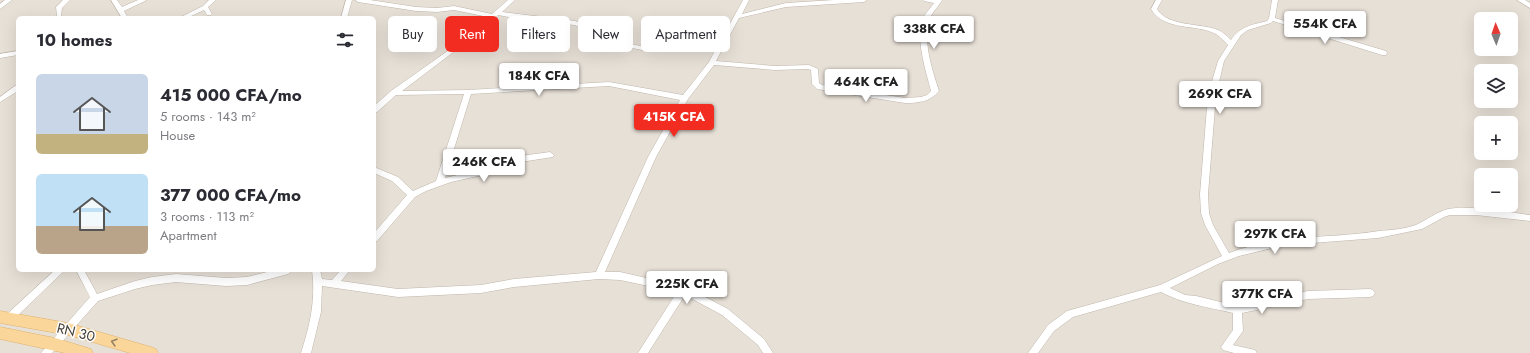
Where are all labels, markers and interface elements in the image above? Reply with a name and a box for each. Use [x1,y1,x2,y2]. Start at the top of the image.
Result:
pin: 554K CFA [1284,11,1366,45]
north arrow [1474,12,1518,56]
map controls [1474,12,1518,212]
text: 554K CFA [1293,14,1357,33]
chip: Buy [388,16,437,52]
chip: Rent [445,16,499,52]
chip: Filters [507,16,570,52]
chip: New [578,16,633,52]
chip: Apartment [641,16,730,52]
pin: 338K CFA [893,16,975,50]
text: 338K CFA [903,19,965,38]
text: 10 homes [36,28,112,52]
icon: filters [334,29,356,51]
pin: 184K CFA [498,63,580,97]
button: layers [1474,64,1518,108]
text: 184K CFA [508,66,570,85]
pin: 464K CFA [825,69,907,103]
text: 464K CFA [834,72,898,91]
pin: 269K CFA [1179,81,1261,115]
text: 415 000 CFA/mo [160,83,302,107]
text: 269K CFA [1188,84,1252,103]
icon: home [68,90,116,138]
pin: 415K CFA [633,104,715,138]
text: 5 rooms · 143 m² [160,107,256,126]
text: 415K CFA [643,107,705,126]
button: + [1474,116,1518,160]
text: House [160,126,195,145]
pin: 246K CFA [443,149,525,183]
text: 246K CFA [452,152,516,171]
button: − [1474,168,1518,212]
text: 377 000 CFA/mo [160,183,301,207]
icon: home [68,190,116,238]
text: 3 rooms · 113 m² [160,207,254,226]
pin: 297K CFA [1234,221,1316,255]
text: 297K CFA [1244,224,1306,243]
text: Apartment [160,226,217,245]
pin: 225K CFA [646,271,728,305]
text: 225K CFA [655,274,719,293]
pin: 377K CFA [1221,281,1303,315]
text: 377K CFA [1231,284,1293,303]
street label: RN 30 [55,318,97,346]
one-way arrow [111,338,118,347]

